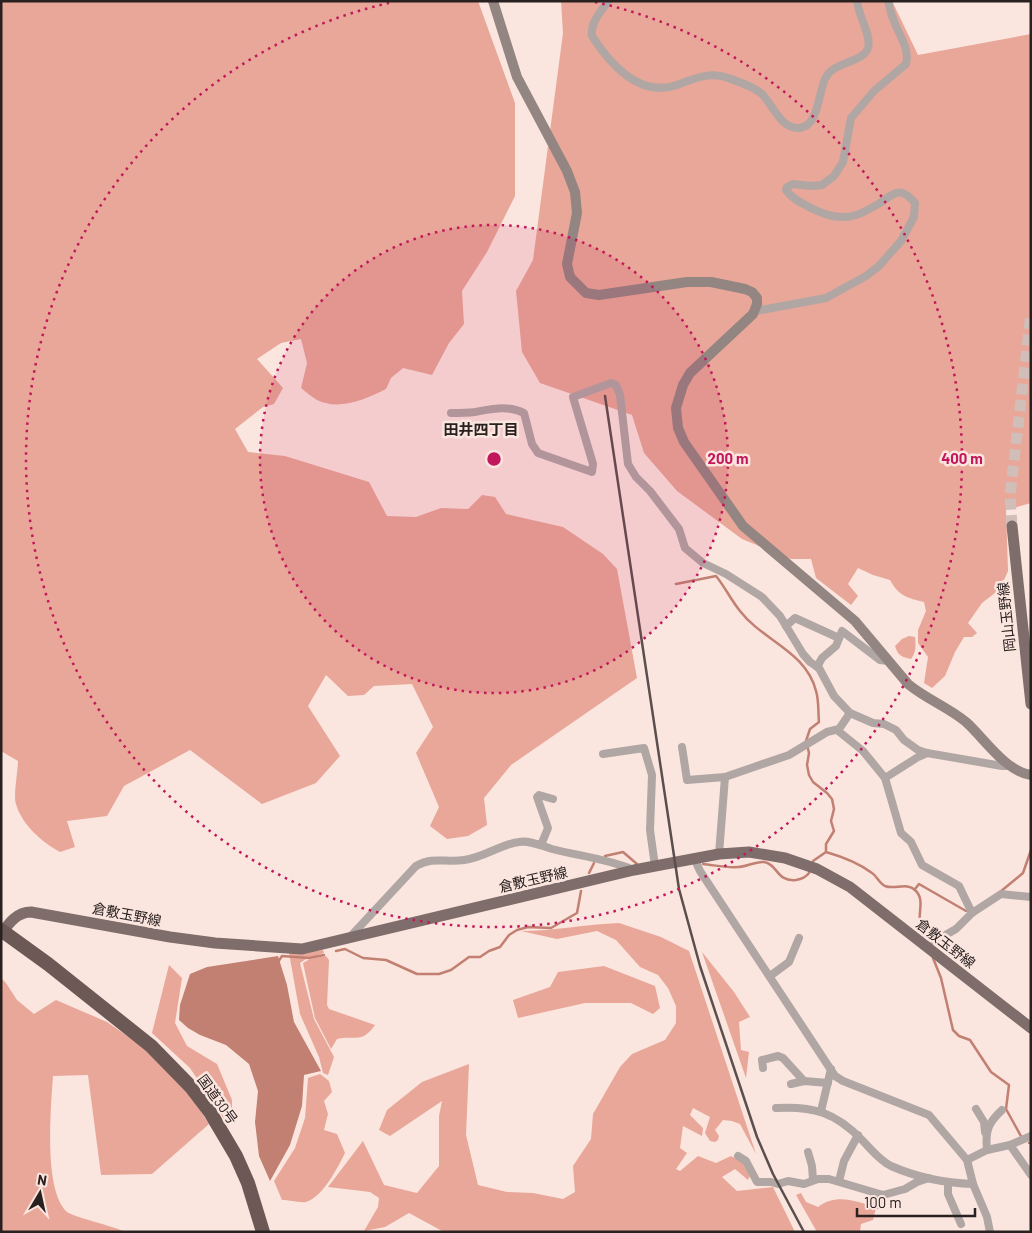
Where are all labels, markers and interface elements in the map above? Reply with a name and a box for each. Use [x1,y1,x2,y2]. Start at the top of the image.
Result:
district label: 田井四丁目 [443,420,519,438]
text: 200 m [707,449,749,467]
text: 400 m [941,449,983,467]
centre of rings [485,450,503,468]
street label: 岡山玉野線 [994,581,1018,653]
street label: 倉敷玉野線 [497,863,569,895]
street label: 倉敷玉野線 [91,899,163,929]
street label: 倉敷玉野線 [913,915,979,971]
street label: 国道30号 [194,1071,242,1127]
north arrow [15,1168,65,1218]
text: N [36,1171,48,1189]
scale bar [857,1186,974,1218]
text: 100 m [864,1193,902,1211]

